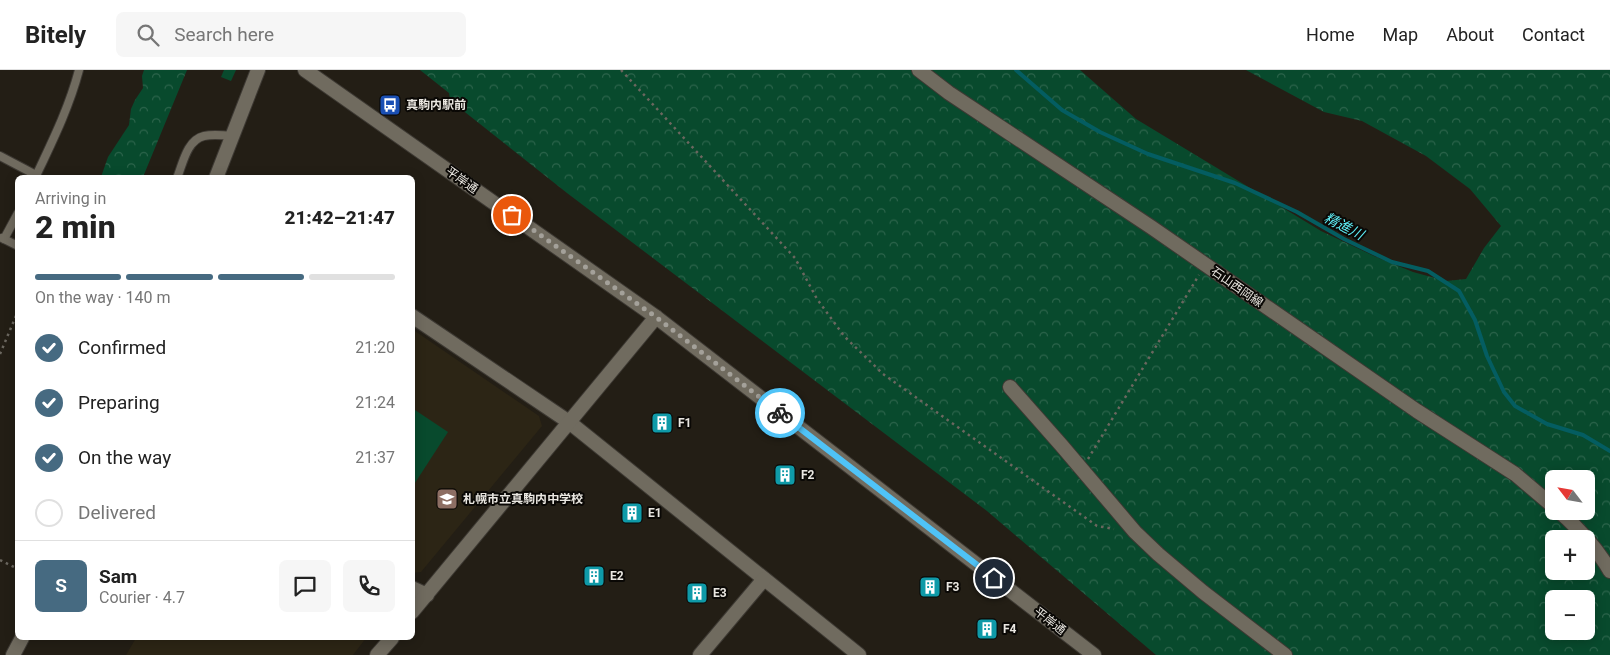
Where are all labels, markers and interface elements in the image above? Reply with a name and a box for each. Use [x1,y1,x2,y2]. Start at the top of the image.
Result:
search box [116,12,466,57]
text: Bitely [25,21,86,49]
icon: search [134,21,162,49]
text: Search here [174,23,274,46]
text: Home [1306,24,1355,45]
text: Map [1383,24,1418,45]
text: About [1446,24,1494,45]
text: Contact [1522,24,1585,45]
bus stop icon: 真駒内駅前 [378,93,402,117]
place label: 真駒内駅前 [406,98,466,112]
street label: 平岸通 [443,164,481,196]
text: Arriving in [35,189,106,208]
pin [491,194,533,236]
icon: bag [498,201,526,229]
text: 21:42–21:47 [284,206,395,229]
text: 2 min [35,208,116,246]
water label: 精進川 [1322,209,1368,244]
street label: 石山西岡線 [1208,264,1266,310]
text: On the way · 140 m [35,288,171,307]
icon: check [35,334,63,362]
text: Confirmed [78,336,166,359]
text: 21:20 [355,338,395,357]
courier [755,388,805,438]
icon: check [35,389,63,417]
text: Preparing [78,391,160,414]
text: 21:24 [355,393,395,412]
icon: bike [766,399,794,427]
building icon: F1 [650,411,674,435]
place label: F1 [678,416,691,430]
icon: check [35,444,63,472]
text: On the way [78,446,171,469]
text: 21:37 [355,448,395,467]
building icon: F2 [773,463,797,487]
place label: F2 [801,468,815,482]
north arrow [1545,470,1595,520]
map controls [1545,470,1595,640]
school or university icon: 札幌市立真駒内中学校 [435,487,459,511]
place label: 札幌市立真駒内中学校 [463,492,583,506]
text: Delivered [78,501,156,524]
building icon: E1 [620,501,644,525]
place label: E1 [648,506,662,520]
button: + [1545,530,1595,580]
pin [973,557,1015,599]
button: chat [279,560,331,612]
button: phone [343,560,395,612]
building icon: E2 [582,564,606,588]
icon: home [980,564,1008,592]
text: Sam [99,565,137,588]
place label: E2 [610,569,624,583]
text: S [55,574,67,597]
building icon: F3 [918,575,942,599]
place label: F3 [946,580,960,594]
building icon: E3 [685,581,709,605]
place label: E3 [713,586,727,600]
text: Courier · 4.7 [99,588,185,607]
button: − [1545,590,1595,640]
street label: 平岸通 [1032,604,1068,638]
building icon: F4 [975,617,999,641]
place label: F4 [1003,622,1017,636]

